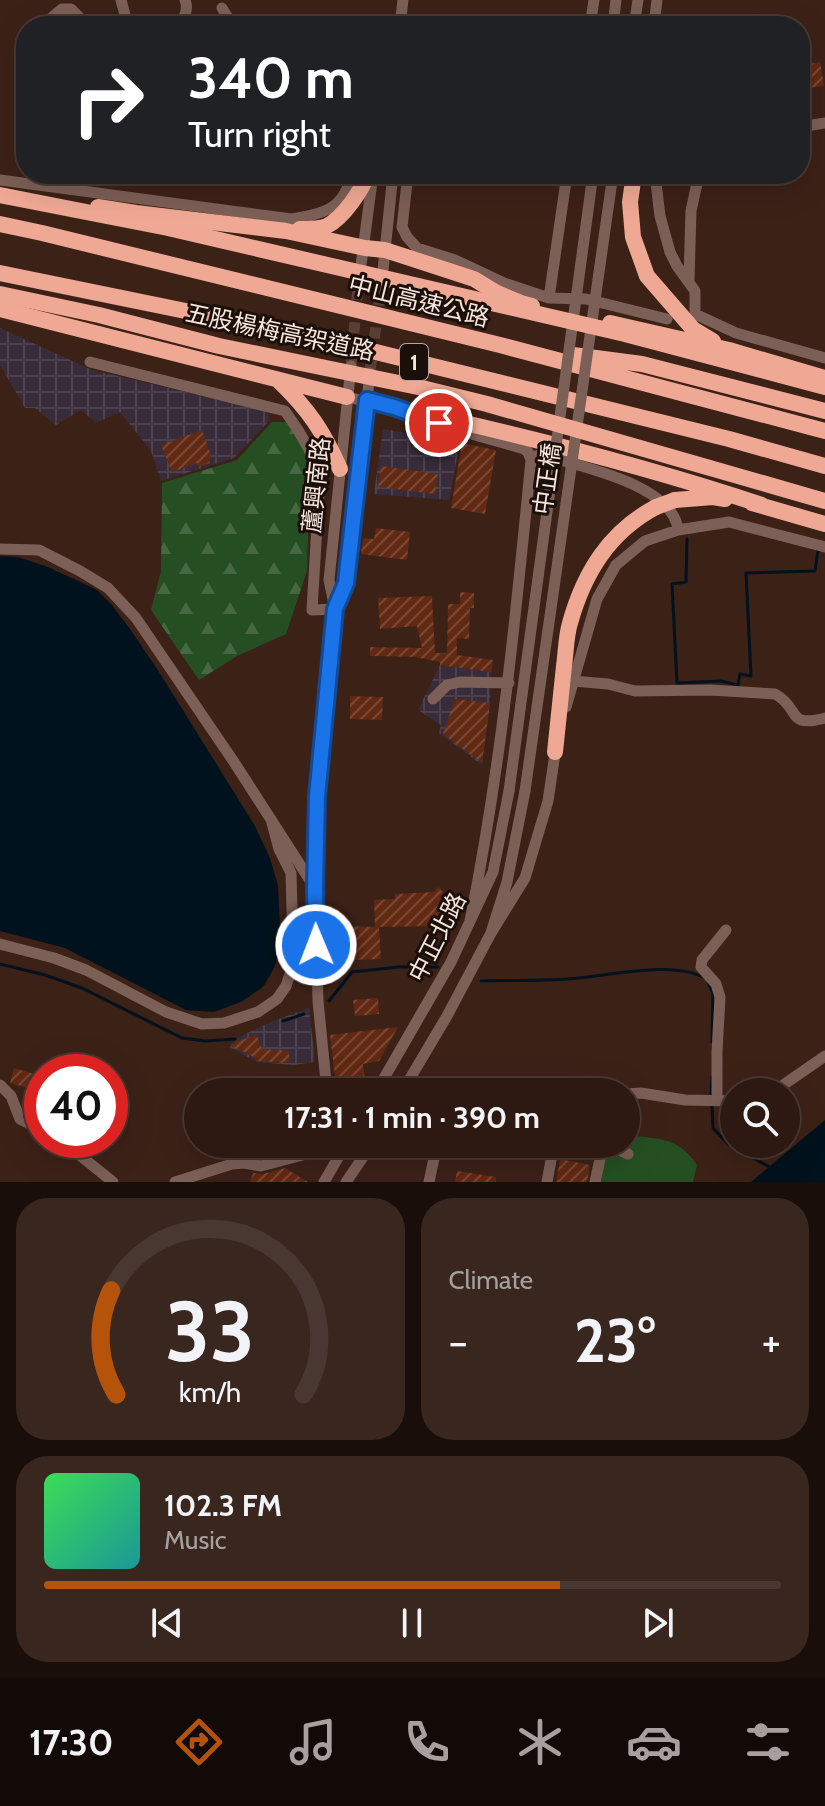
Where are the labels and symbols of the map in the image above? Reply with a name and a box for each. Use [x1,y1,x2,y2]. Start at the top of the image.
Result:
street label: 中山高速公路 [346,270,492,332]
street label: 五股楊梅高架道路 [183,298,377,366]
road number: 1 [400,344,428,380]
pin [405,389,473,457]
street label: 蘆興南路 [297,436,335,534]
street label: 中正橋 [528,441,566,517]
street label: 中正北路 [402,888,472,986]
position arrow [274,903,358,987]
speed limit sign: 40 [24,1054,128,1158]

